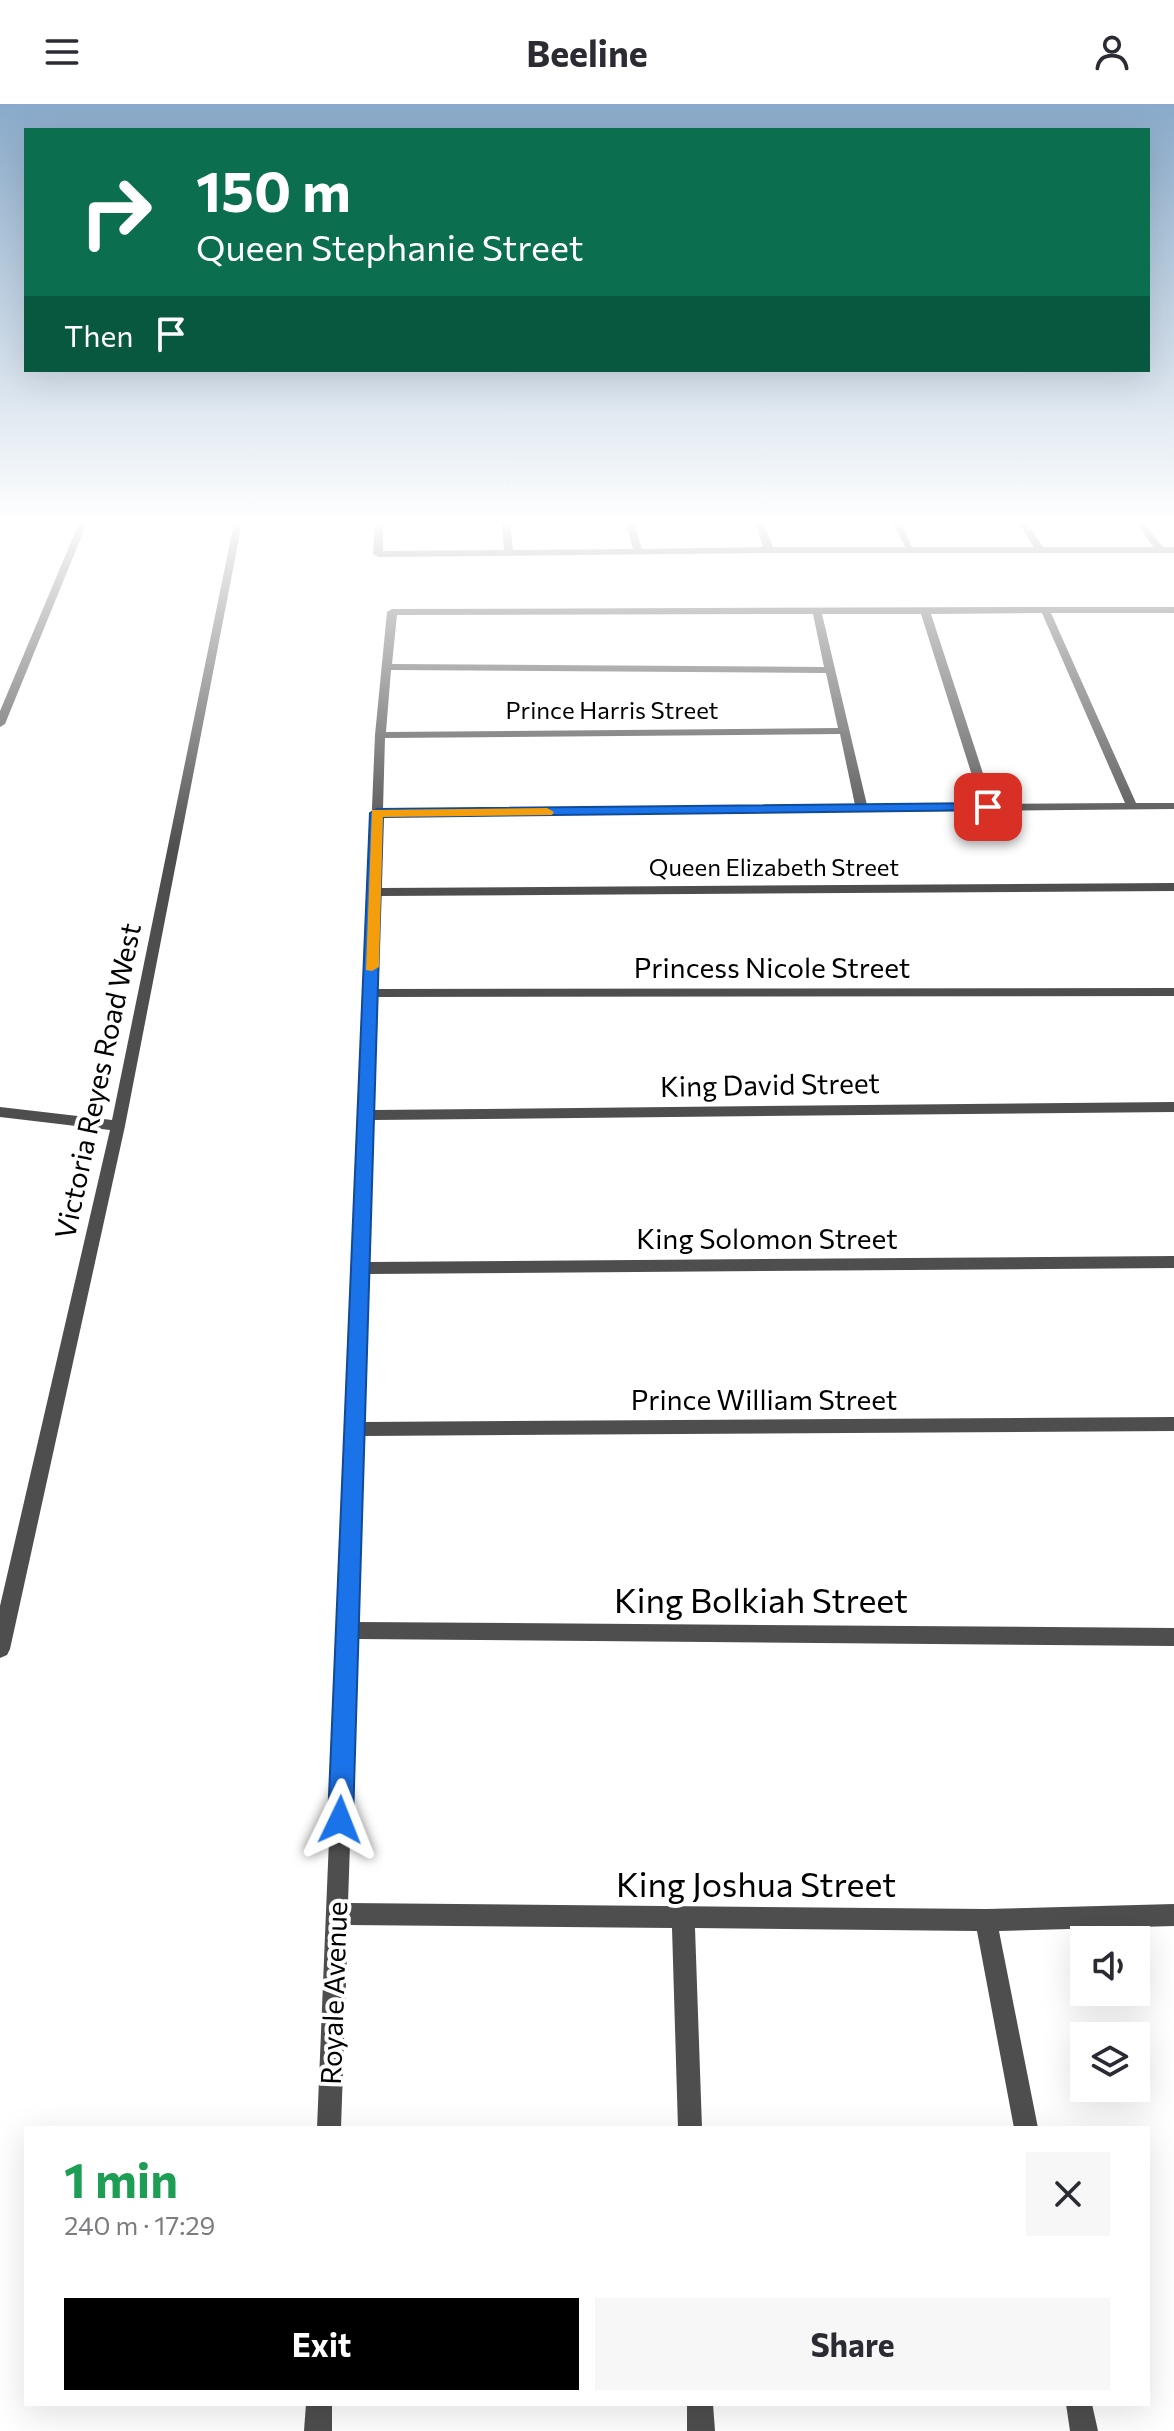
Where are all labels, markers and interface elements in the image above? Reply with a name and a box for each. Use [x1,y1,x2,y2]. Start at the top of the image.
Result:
icon: menu [40,30,84,74]
text: Beeline [526,30,648,74]
icon: person [1090,30,1134,74]
text: 150 m [196,155,351,224]
icon: right [64,160,168,264]
text: Queen Stephanie Street [196,224,584,268]
icon: arrive [149,312,193,356]
text: Then [64,316,133,353]
street label: Prince Harris Street [506,695,719,724]
pin [954,773,1022,841]
icon: arrive [966,785,1010,829]
street label: Queen Elizabeth Street [649,852,899,881]
street label: Victoria Reyes Road West [47,920,147,1242]
street label: Princess Nicole Street [634,950,910,984]
street label: King David Street [660,1065,880,1103]
street label: King Solomon Street [636,1221,898,1255]
street label: Prince William Street [631,1382,897,1416]
street label: King Bolkiah Street [614,1578,908,1620]
position arrow [298,1778,382,1862]
street label: King Joshua Street [616,1862,896,1904]
street label: Royale Avenue [313,1901,353,2085]
map controls [1070,1926,1150,2102]
button: sound [1070,1926,1150,2006]
button: layers [1070,2022,1150,2102]
text: 1 min [64,2149,178,2208]
button: close [1026,2152,1110,2236]
text: 240 m · 17:29 [64,2209,215,2240]
button: Exit [64,2298,579,2390]
button: Share [595,2298,1110,2390]

